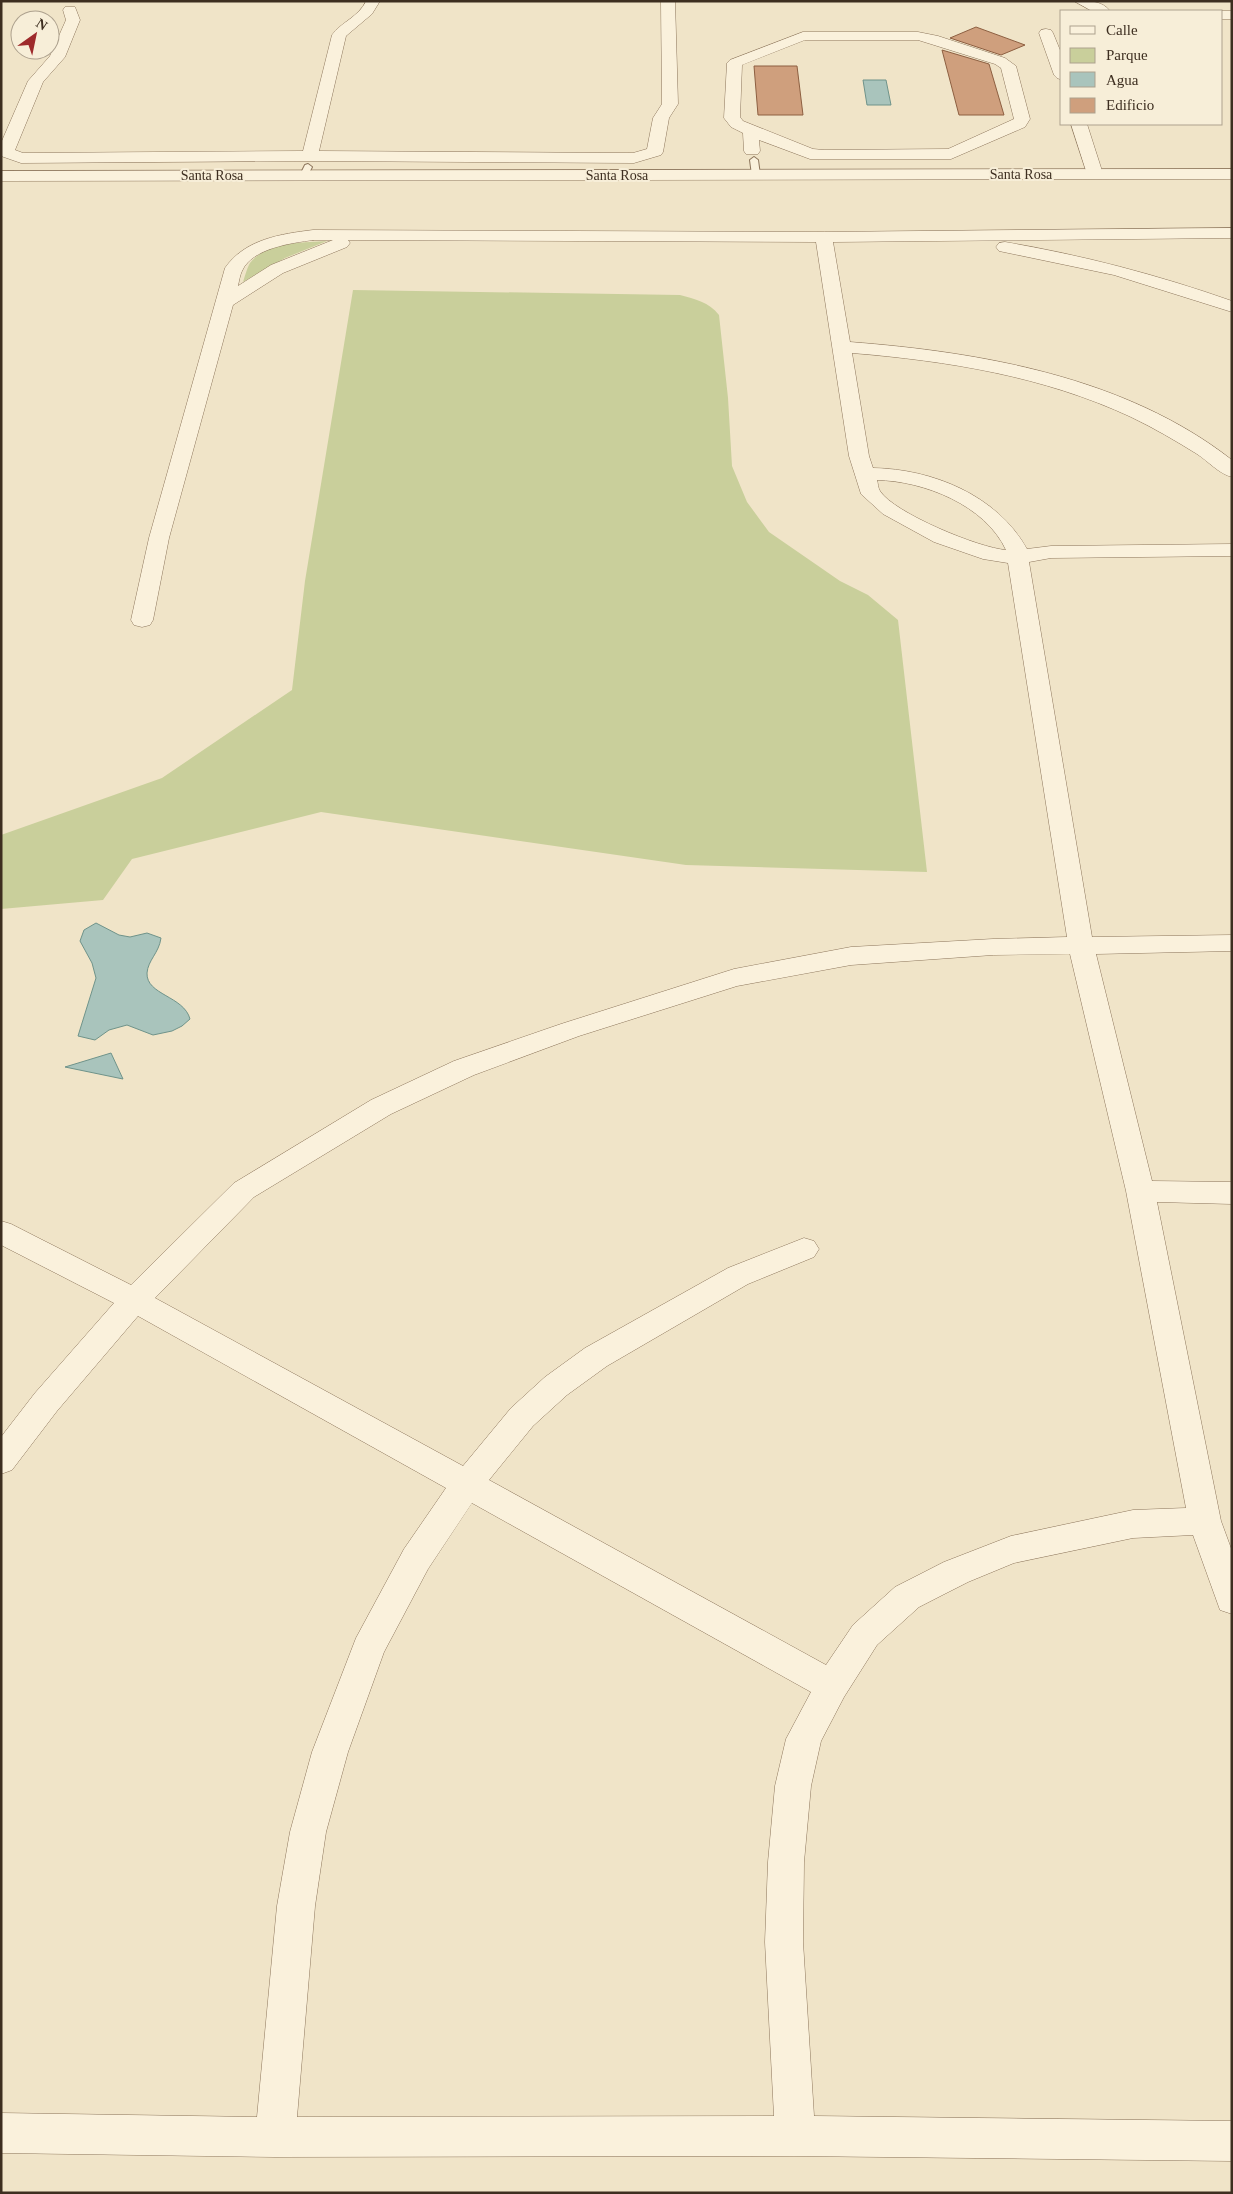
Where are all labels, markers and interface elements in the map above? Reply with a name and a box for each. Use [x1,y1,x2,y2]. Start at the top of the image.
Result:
north arrow [10,10,60,60]
legend [1060,10,1223,125]
text: N [33,15,50,34]
text: Calle [1106,22,1138,38]
text: Parque [1106,47,1148,63]
text: Agua [1106,72,1139,88]
text: Edificio [1106,97,1154,113]
street label: Santa Rosa [990,167,1053,182]
street label: Santa Rosa [181,168,244,183]
street label: Santa Rosa [586,168,649,183]

